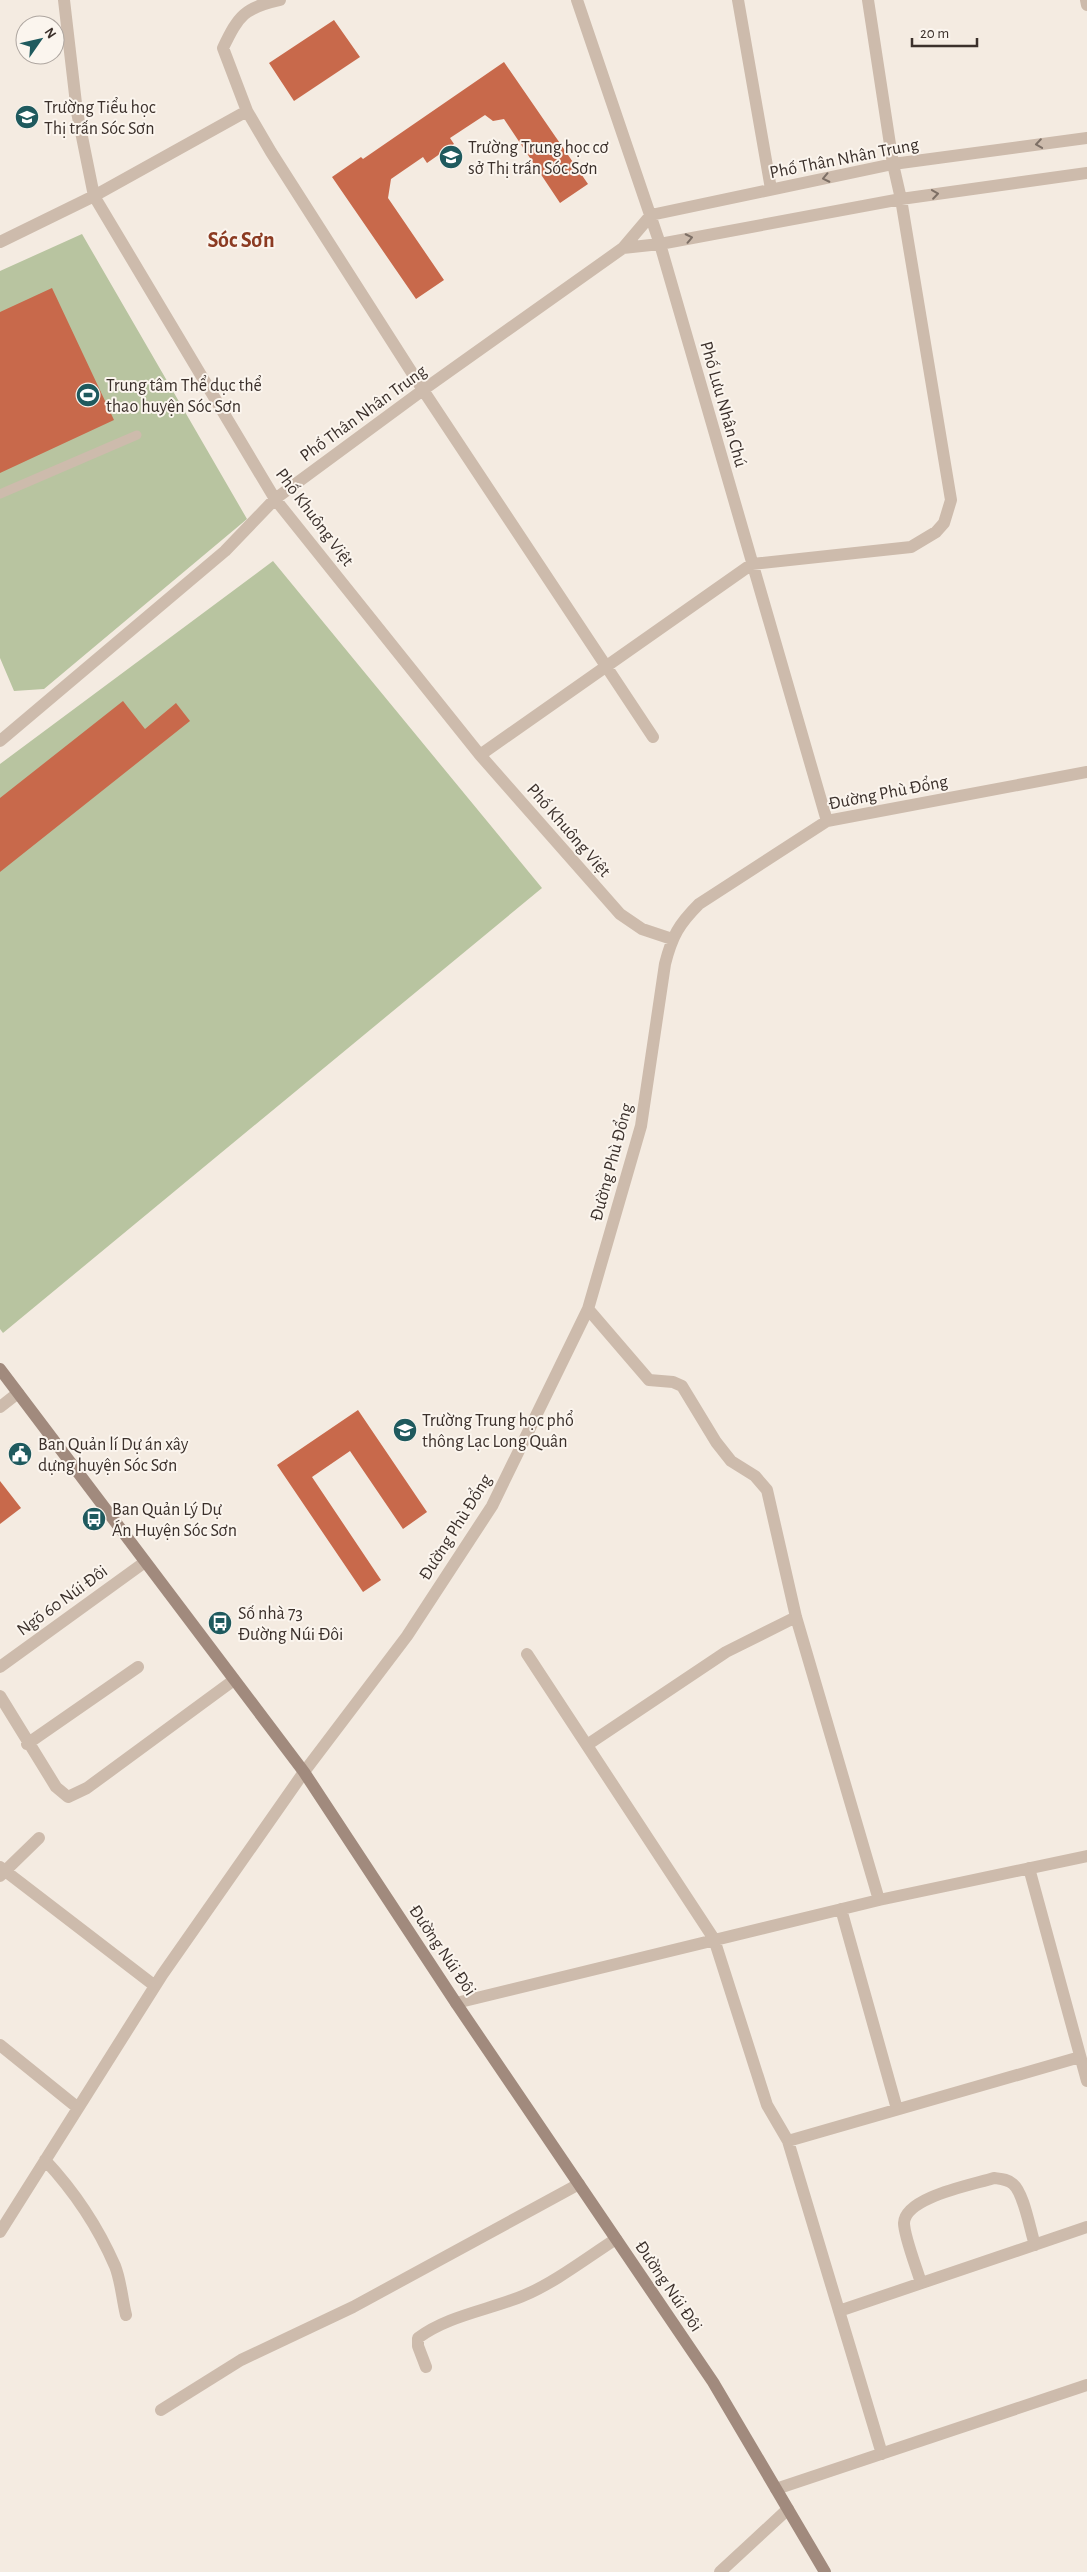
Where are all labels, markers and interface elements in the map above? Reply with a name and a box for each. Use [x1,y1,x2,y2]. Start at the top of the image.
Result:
north arrow [15,15,65,65]
scale bar [912,15,977,47]
text: N [41,25,58,41]
text: 20 m [920,26,949,41]
place label: Trường Tiểu học Thị trấn Sóc Sơn [44,97,156,138]
school or university icon: Trường Tiểu học Thị trấn Sóc Sơn [14,104,40,130]
street label: Phố Thân Nhân Trung [768,135,920,182]
place label: Trường Trung học cơ sở Thị trấn Sóc Sơn [468,139,609,178]
one-way arrow [1034,139,1043,149]
school or university icon: Trường Trung học cơ sở Thị trấn Sóc Sơn [438,144,464,170]
one-way arrow [822,172,831,183]
one-way arrow [931,190,939,200]
district label: Sóc Sơn [207,229,275,251]
one-way arrow [684,233,693,244]
street label: Phố Lưu Nhân Chú [697,339,751,469]
street label: Phố Thân Nhân Trung [296,361,430,466]
place label: Trung tâm Thể dục thể thao huyện Sóc Sơn [106,375,262,416]
sports icon: Trung tâm Thể dục thể thao huyện Sóc Sơn [75,382,101,408]
street label: Phố Khuông Việt [272,465,358,570]
street label: Đường Phù Đổng [827,771,950,813]
street label: Phố Khuông Việt [523,780,614,881]
street label: Đường Phù Đổng [586,1101,636,1223]
place label: Trường Trung học phổ thông Lạc Long Quân [422,1410,574,1451]
school or university icon: Trường Trung học phổ thông Lạc Long Quân [392,1417,418,1443]
place label: Ban Quản lí Dự án xây dựng huyện Sóc Sơn [38,1436,189,1475]
public building icon: Ban Quản lí Dự án xây dựng huyện Sóc Sơn [7,1441,33,1467]
street label: Đường Phù Đổng [414,1470,496,1584]
place label: Ban Quản Lý Dự Án Huyện Sóc Sơn [112,1501,237,1540]
bus stop icon: Ban Quản Lý Dự Án Huyện Sóc Sơn [81,1506,107,1532]
street label: Ngõ 60 Núi Đôi [14,1562,111,1640]
place label: Số nhà 73 Đường Núi Đôi [238,1604,343,1644]
bus stop icon: Số nhà 73 Đường Núi Đôi [207,1610,233,1636]
street label: Đường Núi Đôi [405,1902,479,1999]
street label: Đường Núi Đôi [631,2238,705,2335]

